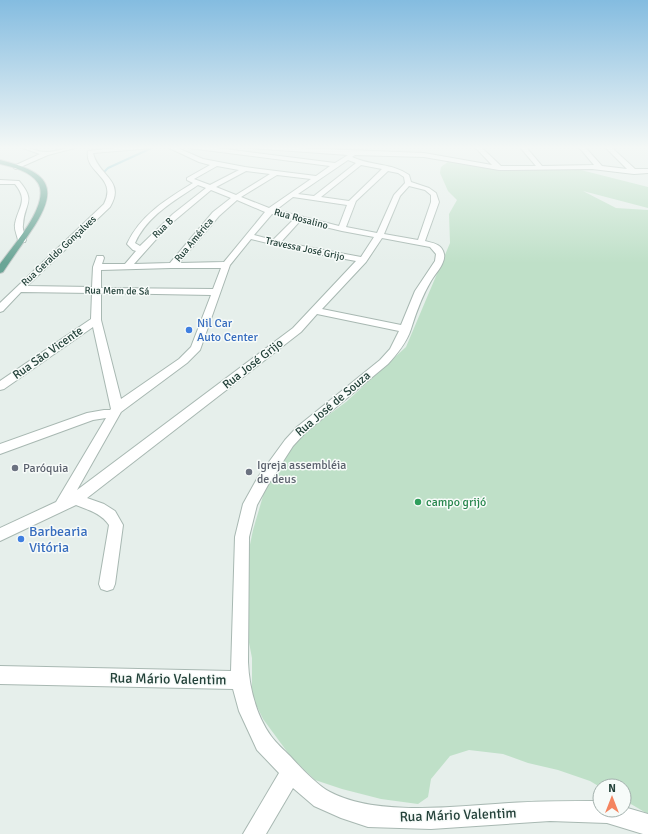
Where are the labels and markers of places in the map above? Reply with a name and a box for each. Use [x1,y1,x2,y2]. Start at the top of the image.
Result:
place label: Nil Car Auto Center [197,316,259,345]
marker: Nil Car Auto Center [184,325,194,335]
place label: Igreja assembléia de deus [257,458,346,487]
place label: Paróquia [23,461,68,476]
marker: Paróquia [10,463,20,473]
marker: Igreja assembléia de deus [244,467,254,477]
place label: campo grijó [426,495,486,510]
marker: campo grijó [413,497,423,507]
place label: Barbearia Vitória [29,523,88,556]
marker: Barbearia Vitória [16,534,26,544]

